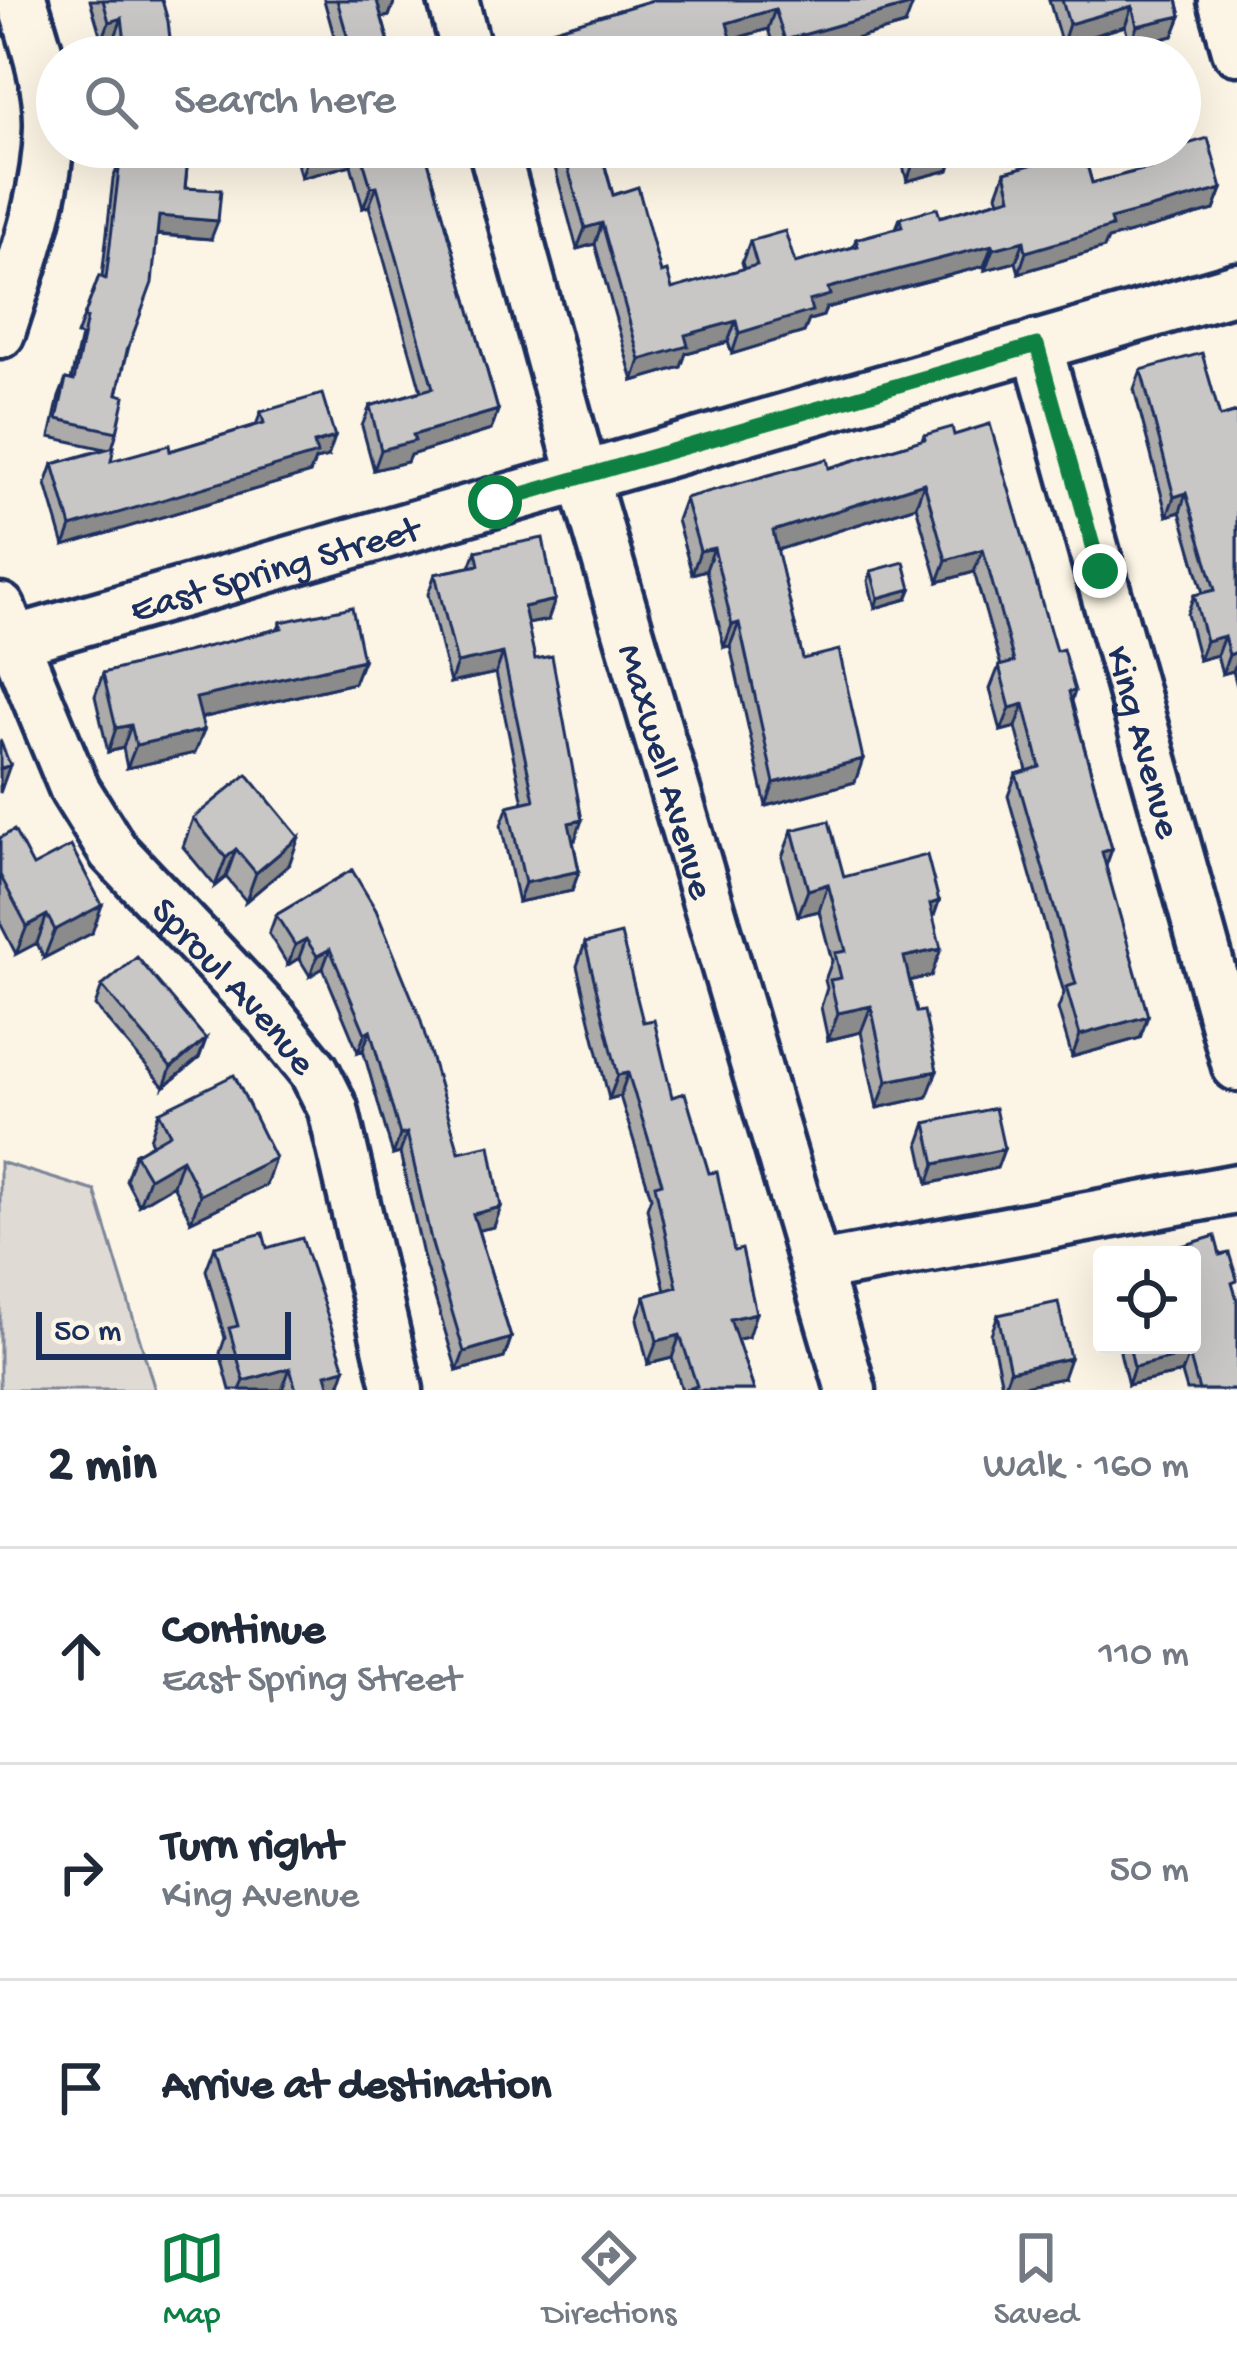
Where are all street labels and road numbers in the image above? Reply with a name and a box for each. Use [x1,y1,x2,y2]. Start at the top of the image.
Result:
street label: East Spring Street [126,508,429,636]
street label: Maxwell Avenue [603,640,722,906]
street label: King Avenue [1092,642,1189,845]
street label: Sproul Avenue [139,890,324,1087]

